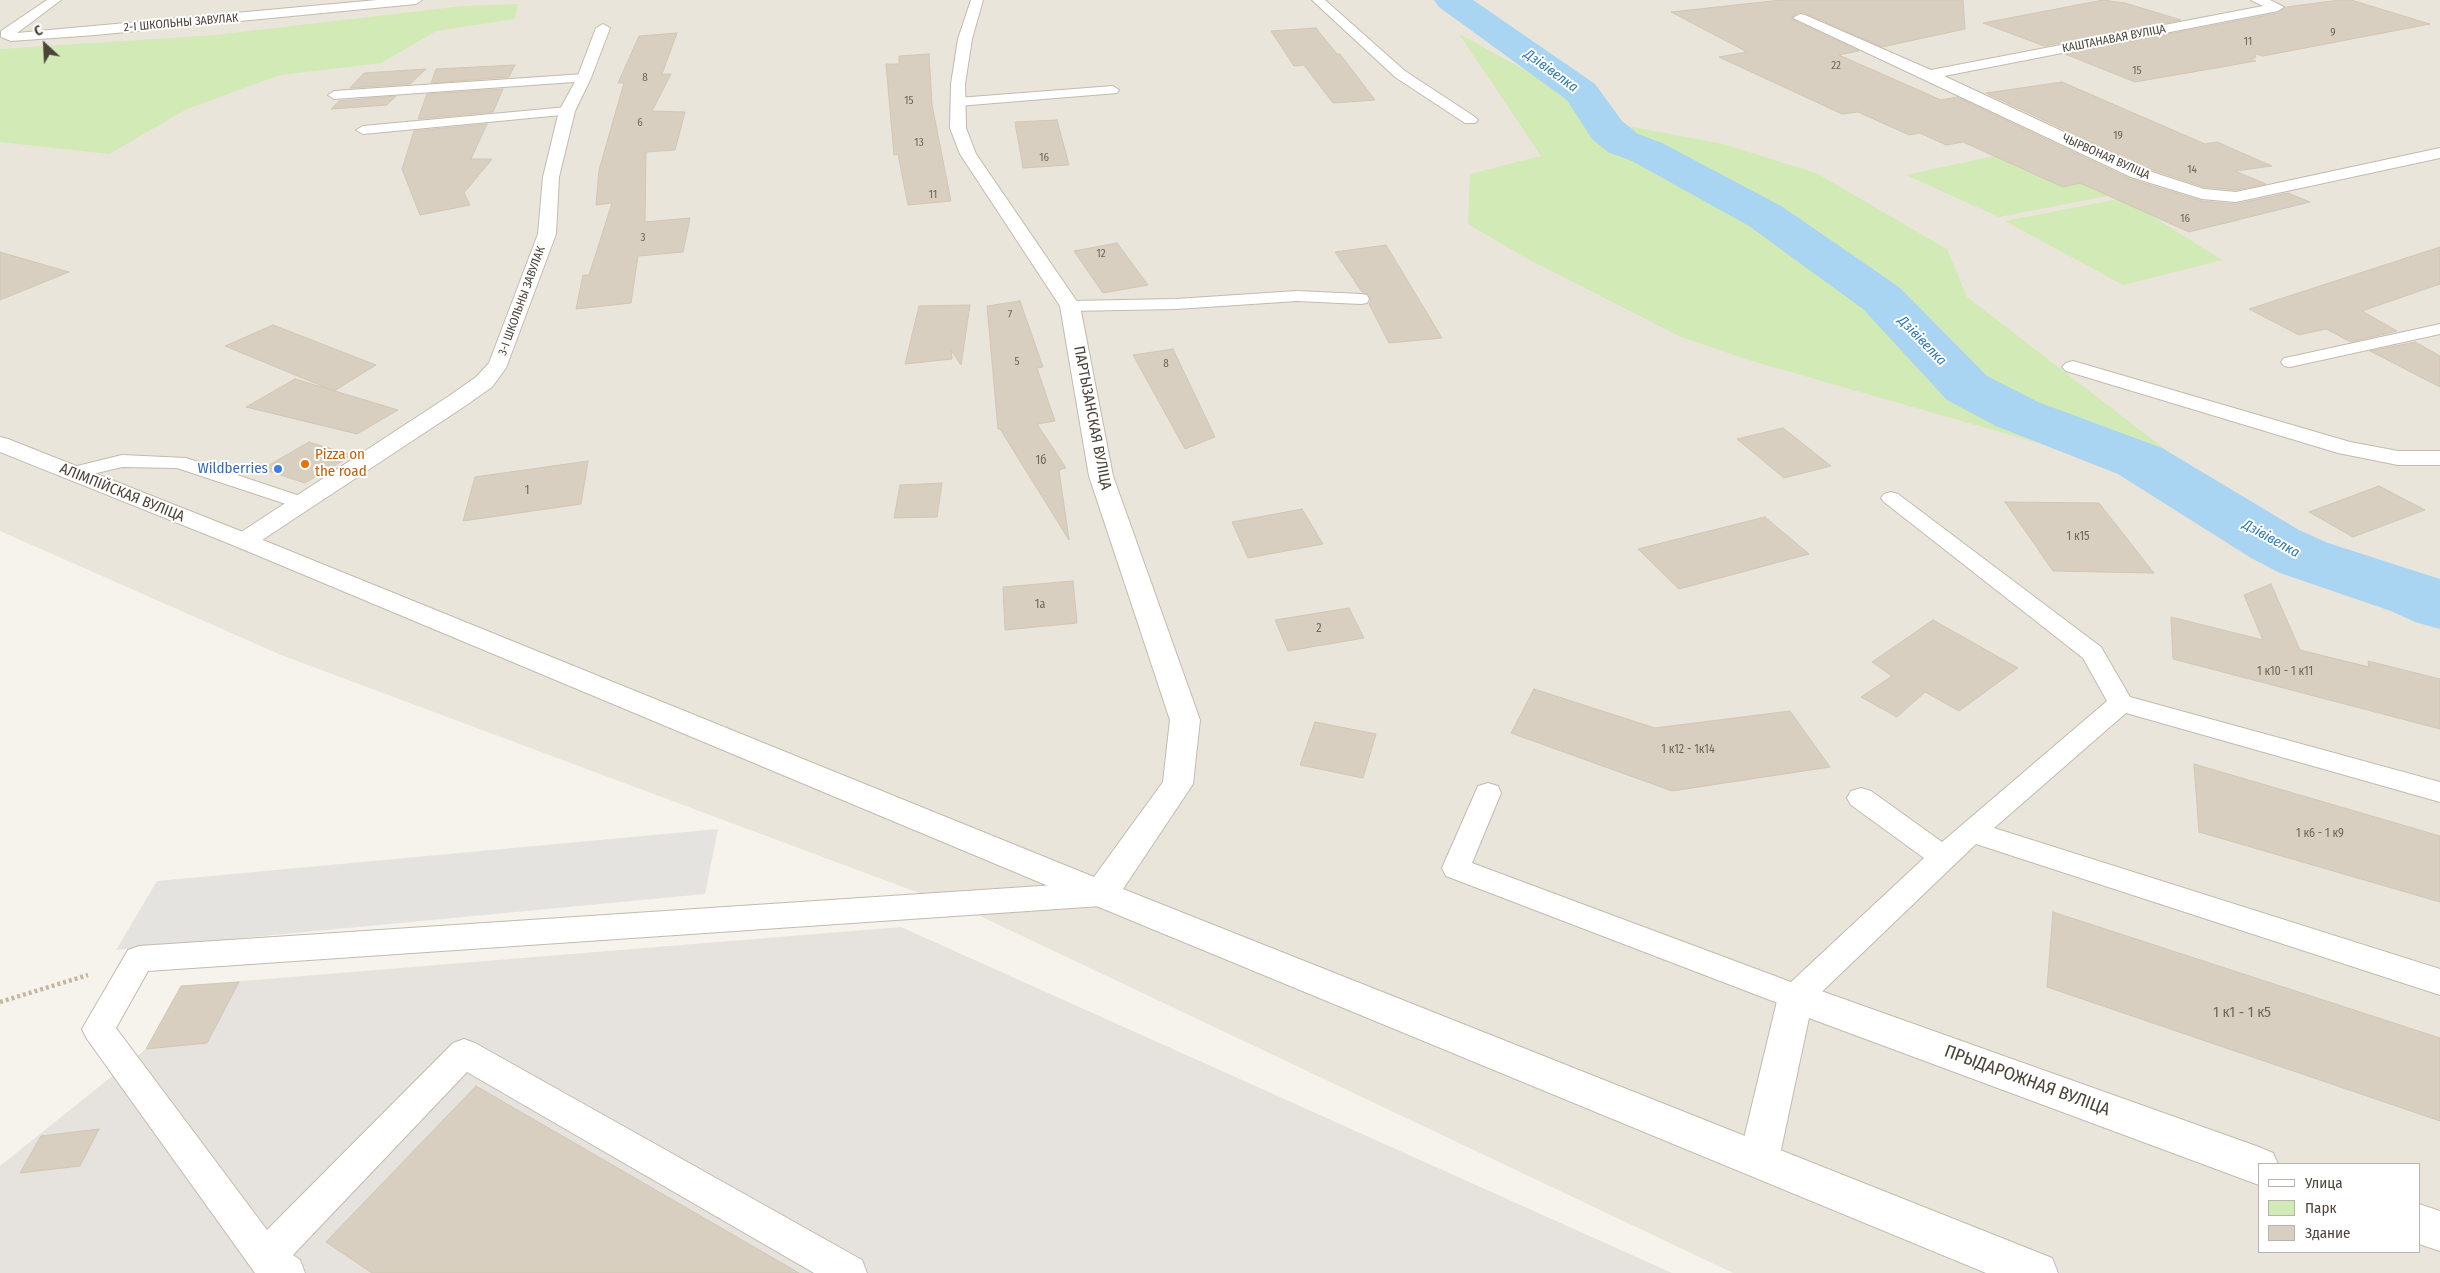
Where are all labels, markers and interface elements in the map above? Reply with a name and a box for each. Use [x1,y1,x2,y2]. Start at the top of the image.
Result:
street label: 2-І ШКОЛЬНЫ ЗАВУЛАК [123,11,239,35]
north arrow [20,20,70,70]
text: С [32,22,45,40]
street label: КАШТАНАВАЯ ВУЛІЦА [2061,22,2167,56]
house number: 9 [2330,26,2336,40]
house number: 11 [2244,35,2252,49]
water label: Дзівівелка [1521,46,1581,96]
house number: 22 [1831,59,1841,73]
house number: 15 [2132,64,2142,78]
house number: 8 [642,71,648,85]
house number: 15 [904,94,914,108]
house number: 6 [637,116,643,130]
house number: 19 [2113,129,2123,143]
street label: ЧЫРВОНАЯ ВУЛІЦА [2060,131,2152,183]
house number: 13 [914,136,924,150]
house number: 16 [1039,151,1049,165]
house number: 14 [2187,163,2197,177]
house number: 11 [929,188,937,202]
house number: 16 [2180,212,2190,226]
house number: 3 [641,231,645,245]
street label: 3-І ШКОЛЬНЫ ЗАВУЛАК [496,244,548,358]
house number: 12 [1096,247,1106,261]
house number: 7 [1008,308,1012,322]
water label: Дзівівелка [1894,313,1950,369]
street label: ПАРТЫЗАНСКАЯ ВУЛІЦА [1069,344,1115,492]
house number: 5 [1014,355,1020,369]
house number: 8 [1163,357,1169,371]
place label: Pizza on the road [315,446,367,481]
house number: 1б [1036,454,1046,468]
marker: Pizza on the road [299,458,311,470]
street label: АЛІМПІЙСКАЯ ВУЛІЦА [57,460,187,526]
place label: Wildberries [198,460,268,478]
marker: Wildberries [272,463,284,475]
house number: 1 [525,484,529,498]
water label: Дзівівелка [2240,517,2302,561]
house number: 1 к15 [2066,530,2090,544]
house number: 1а [1035,598,1045,612]
house number: 2 [1316,622,1322,636]
house number: 1 к10 - 1 к11 [2257,665,2313,679]
house number: 1 к12 - 1к14 [1661,743,1715,757]
house number: 1 к6 - 1 к9 [2296,827,2344,841]
house number: 1 к1 - 1 к5 [2213,1004,2271,1022]
street label: ПРЫДАРОЖНАЯ ВУЛІЦА [1941,1041,2113,1121]
legend [2258,1163,2420,1253]
text: Улица [2305,1174,2343,1192]
text: Парк [2305,1199,2336,1217]
text: Здание [2305,1224,2351,1242]

